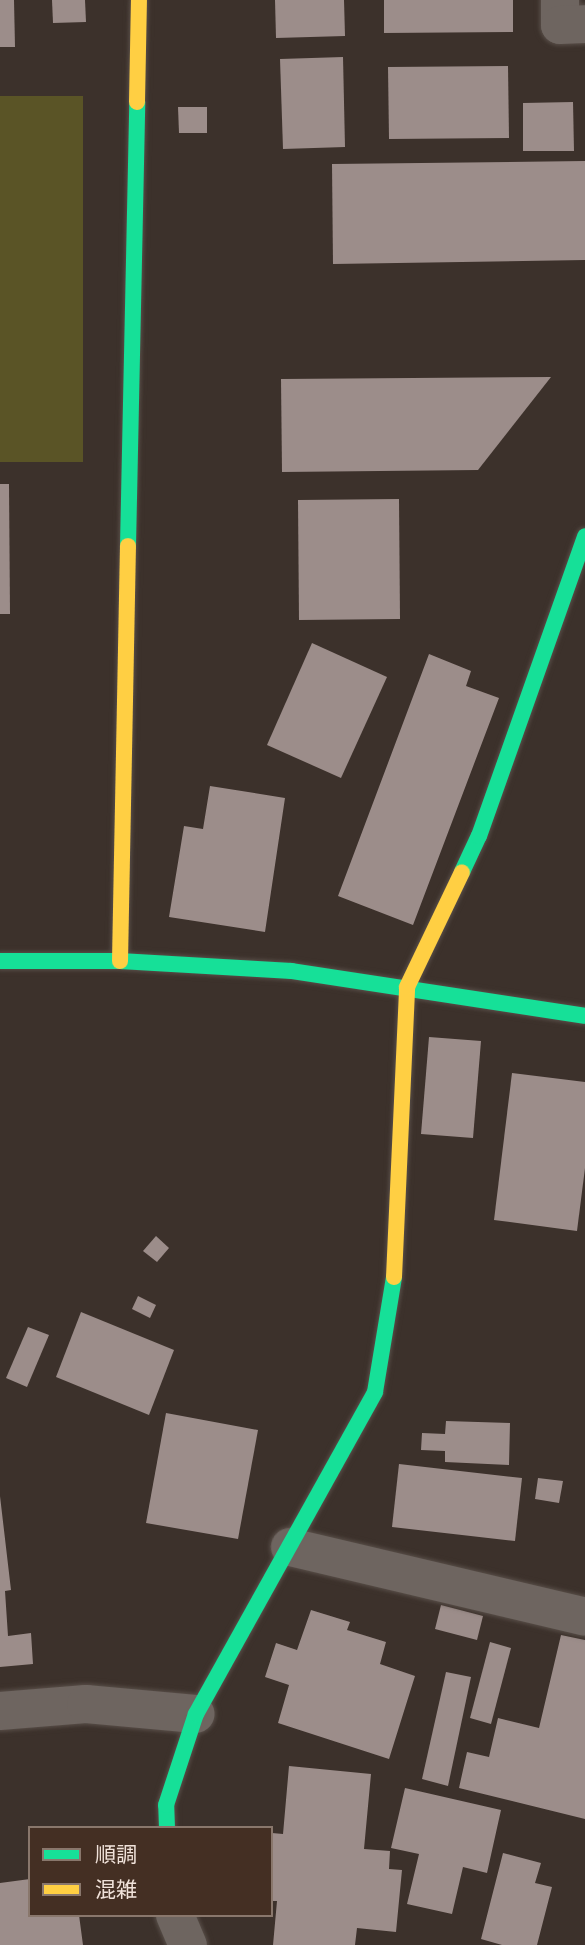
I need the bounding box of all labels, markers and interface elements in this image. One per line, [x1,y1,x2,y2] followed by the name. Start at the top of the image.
[28,1826,273,1917] legend
[95,1840,137,1872] text: 順調
[95,1875,137,1907] text: 混雑

